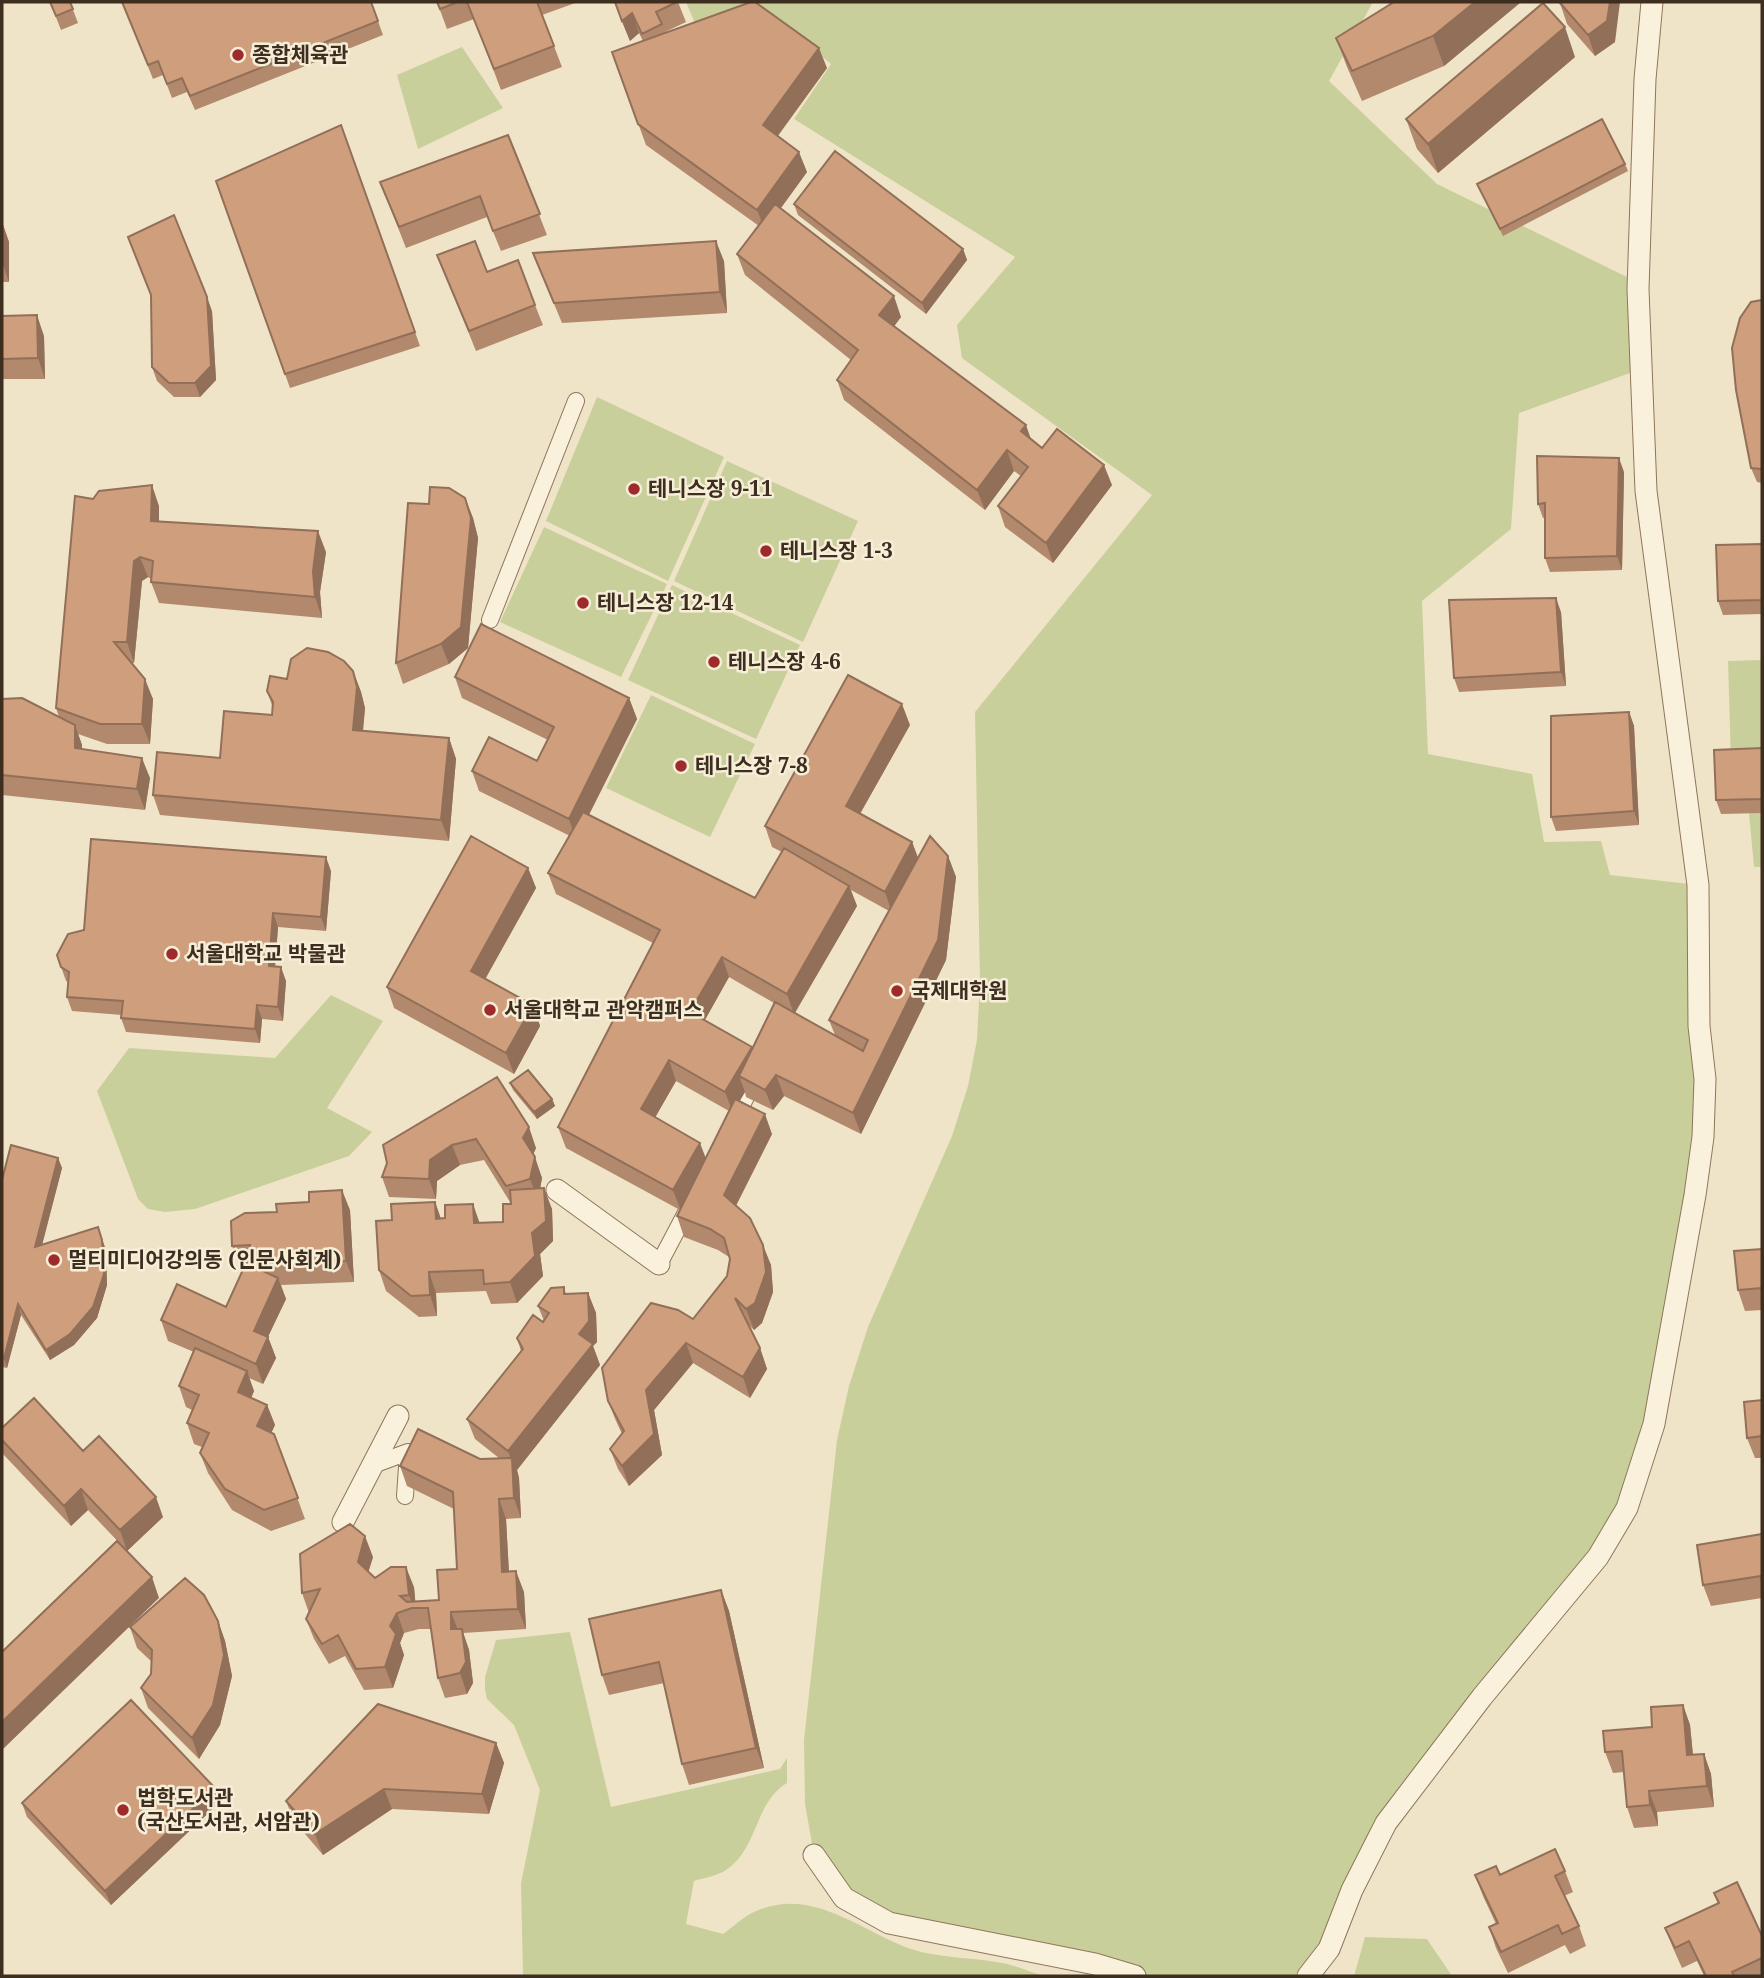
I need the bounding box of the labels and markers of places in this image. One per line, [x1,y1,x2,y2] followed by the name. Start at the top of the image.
[252,40,349,68] place label: 종합체육관
[230,47,246,63] marker: 종합체육관
[648,474,773,502] place label: 테니스장 9-11
[626,481,642,497] marker: 테니스장 9-11
[780,536,893,564] place label: 테니스장 1-3
[758,543,774,559] marker: 테니스장 1-3
[597,588,734,616] place label: 테니스장 12-14
[575,595,591,611] marker: 테니스장 12-14
[728,647,841,675] place label: 테니스장 4-6
[706,654,722,670] marker: 테니스장 4-6
[695,751,808,779] place label: 테니스장 7-8
[673,758,689,774] marker: 테니스장 7-8
[186,939,346,967] place label: 서울대학교 박물관
[164,946,180,962] marker: 서울대학교 박물관
[911,976,1008,1004] place label: 국제대학원
[889,983,905,999] marker: 국제대학원
[504,995,703,1023] place label: 서울대학교 관악캠퍼스
[482,1002,498,1018] marker: 서울대학교 관악캠퍼스
[68,1245,341,1273] place label: 멀티미디어강의동 (인문사회계)
[46,1252,62,1268] marker: 멀티미디어강의동 (인문사회계)
[137,1783,320,1835] place label: 법학도서관 (국산도서관, 서암관)
[115,1802,131,1818] marker: 법학도서관 (국산도서관, 서암관)

